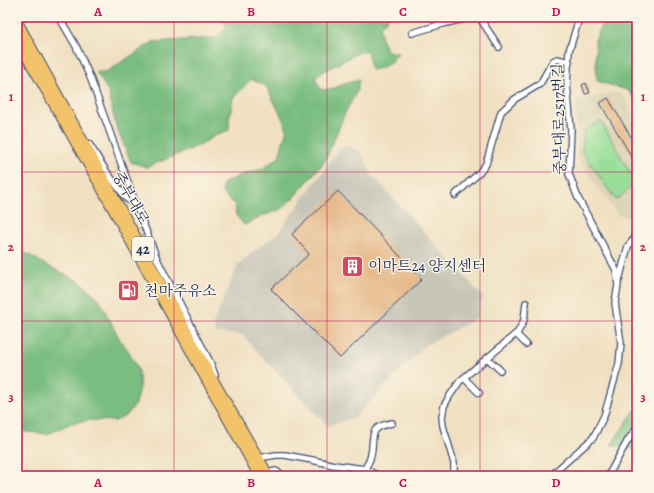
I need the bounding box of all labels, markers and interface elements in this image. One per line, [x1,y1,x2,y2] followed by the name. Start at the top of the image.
[93,3,103,20] text: A
[247,3,255,20] text: B
[399,3,407,20] text: C
[551,3,561,20] text: D
[548,63,570,175] street label: 중부대로2517번길
[9,88,14,105] text: 1
[641,88,646,105] text: 1
[108,168,154,229] street label: 중부대로
[132,237,154,261] road number: 42
[8,238,15,255] text: 2
[640,238,647,255] text: 2
[340,253,366,279] building icon: 이마트24 양지센터
[368,256,486,276] place label: 이마트24 양지센터
[116,278,142,304] fuel station icon: 천마주유소
[144,281,217,301] place label: 천마주유소
[8,388,14,405] text: 3
[640,388,646,405] text: 3
[93,474,103,491] text: A
[247,474,255,491] text: B
[399,474,407,491] text: C
[551,474,561,491] text: D

